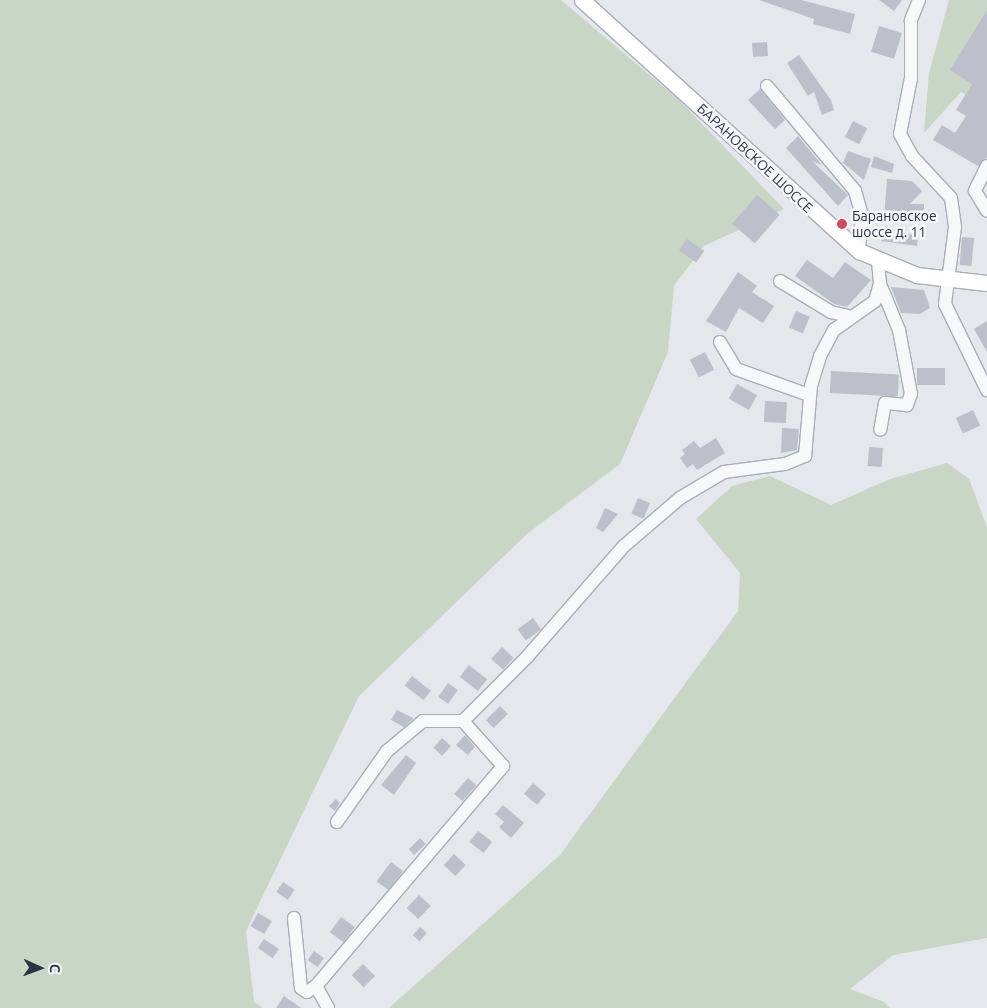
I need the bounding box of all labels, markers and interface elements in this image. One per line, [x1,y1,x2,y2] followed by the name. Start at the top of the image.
[694,100,816,216] street label: БАРАНОВСКОЕ ШОССЕ
[852,208,937,240] place label: Барановское шоссе д. 11
[836,218,848,230] marker: Барановское шоссе д. 11
[15,943,65,993] north arrow
[47,964,63,973] text: С

